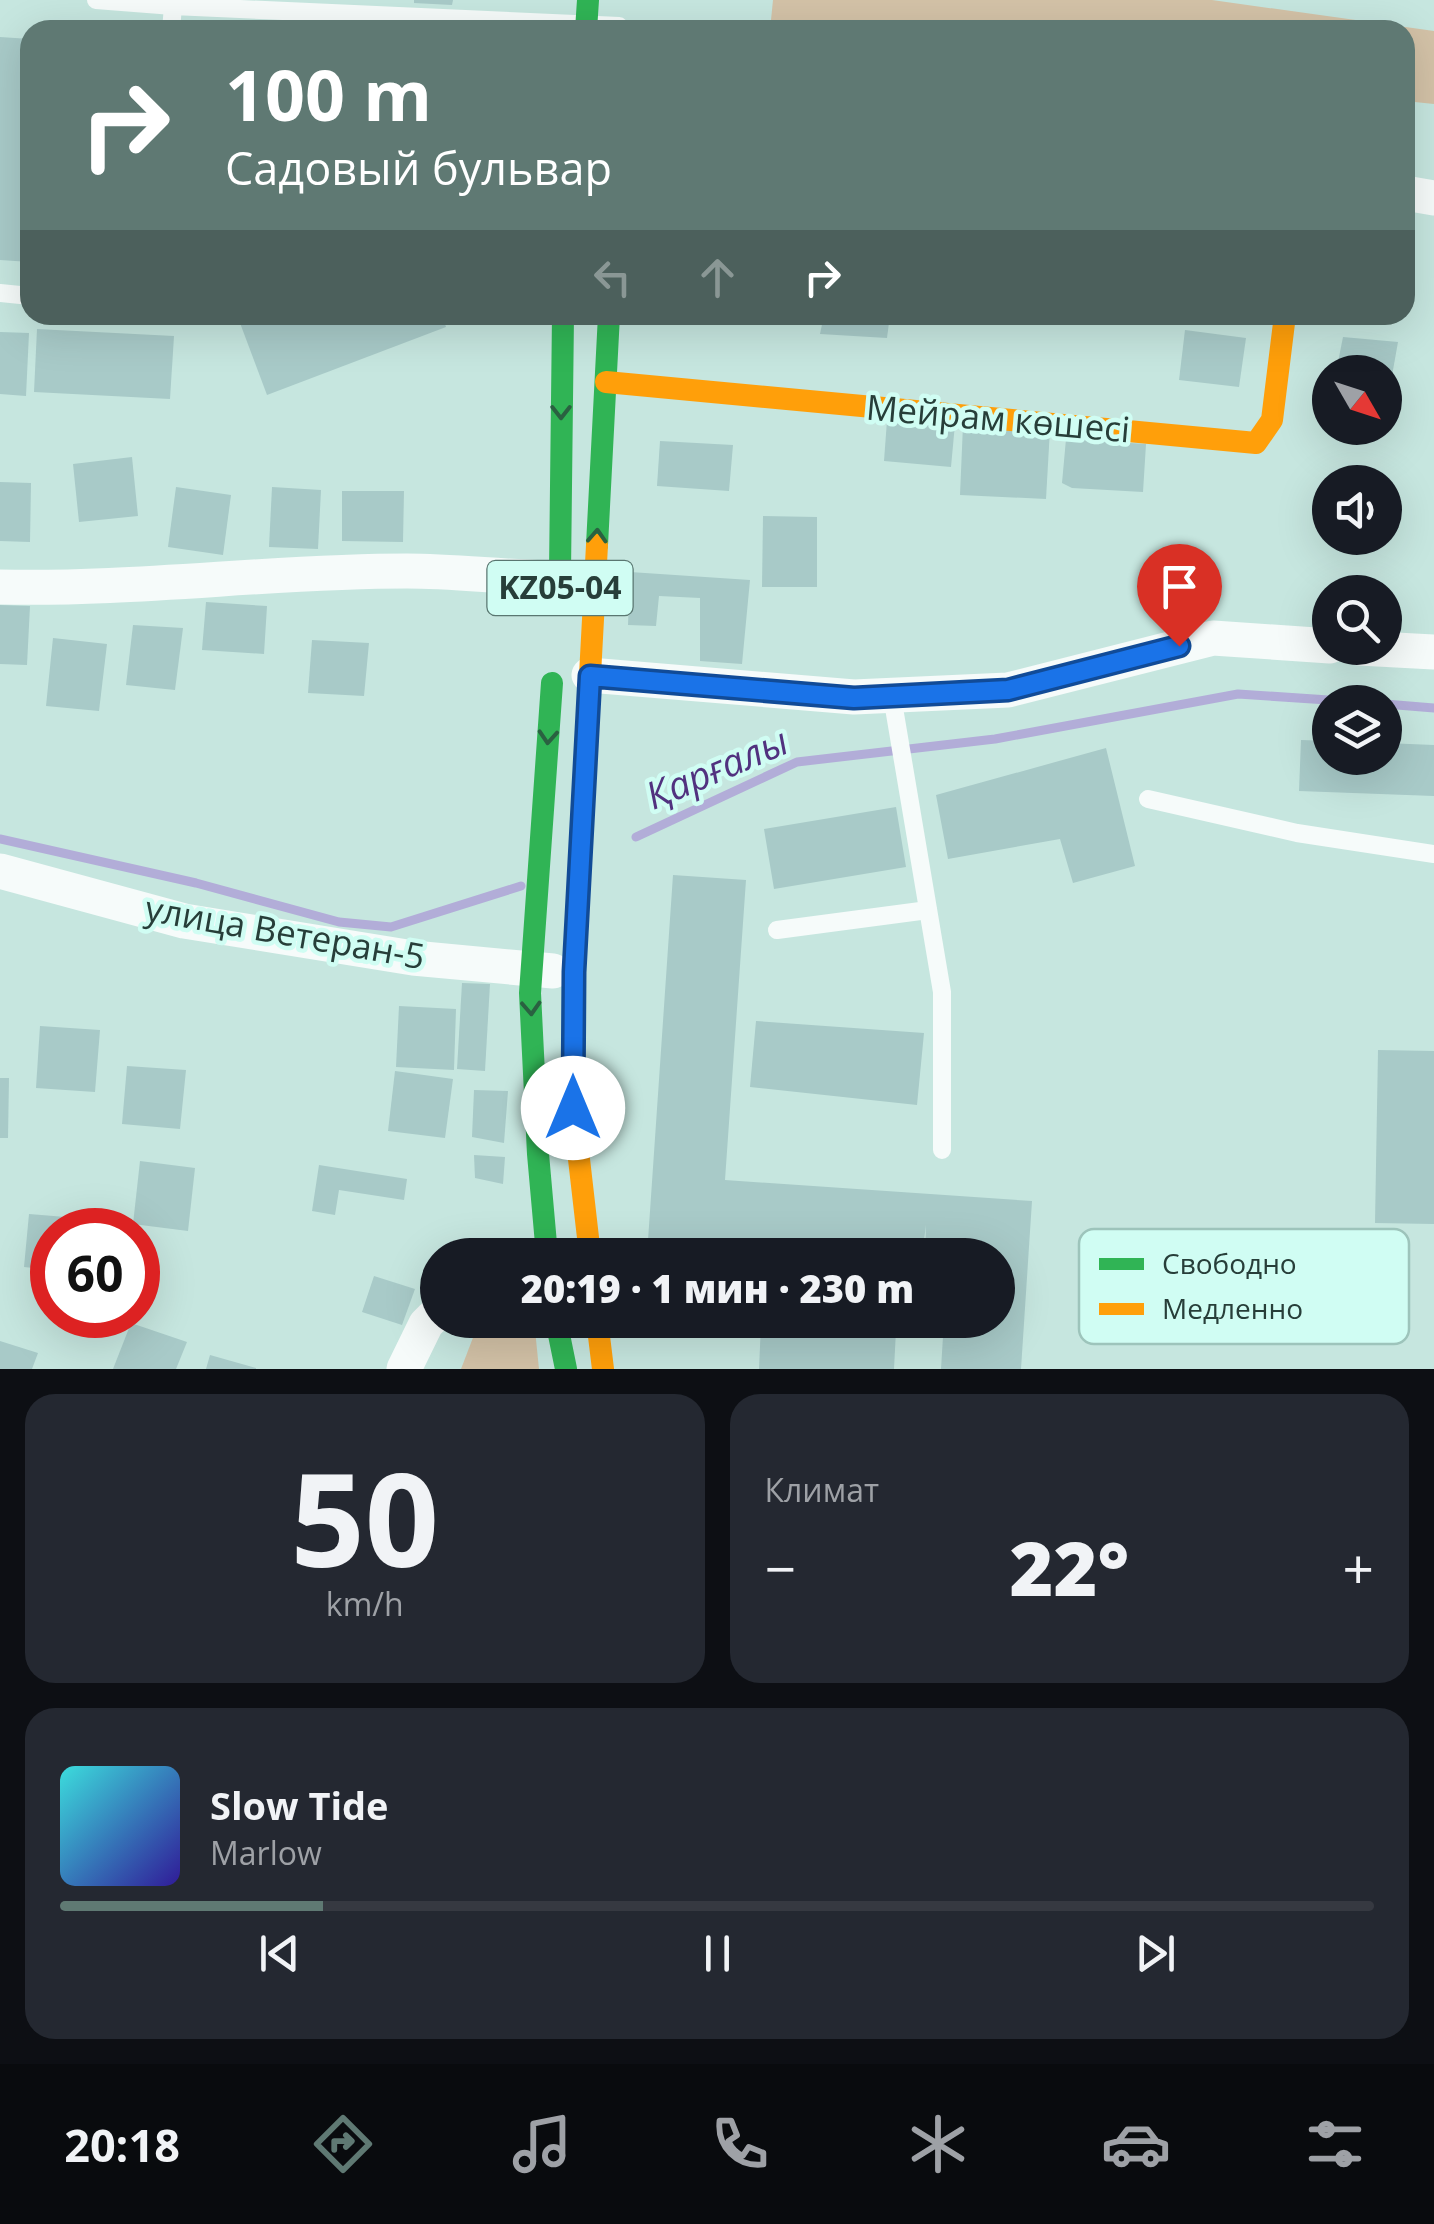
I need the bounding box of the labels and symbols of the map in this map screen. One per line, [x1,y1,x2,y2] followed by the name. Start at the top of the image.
[1312,355,1402,445] north arrow
[864,383,1132,452] street label: Мейрам көшесі
[551,405,572,421] one-way arrow
[586,528,607,544] one-way arrow
[1137,544,1222,647] pin
[488,561,632,615] road number: KZ05-04
[637,714,796,820] water label: Қарғалы
[538,729,559,745] one-way arrow
[142,884,429,979] street label: улица Ветеран-5
[520,1001,541,1017] one-way arrow
[521,1056,625,1160] position arrow
[30,1208,160,1338] speed limit sign: 60
[1079,1229,1409,1344] legend
[1162,1244,1297,1282] text: Свободно
[1162,1289,1303,1327] text: Медленно

